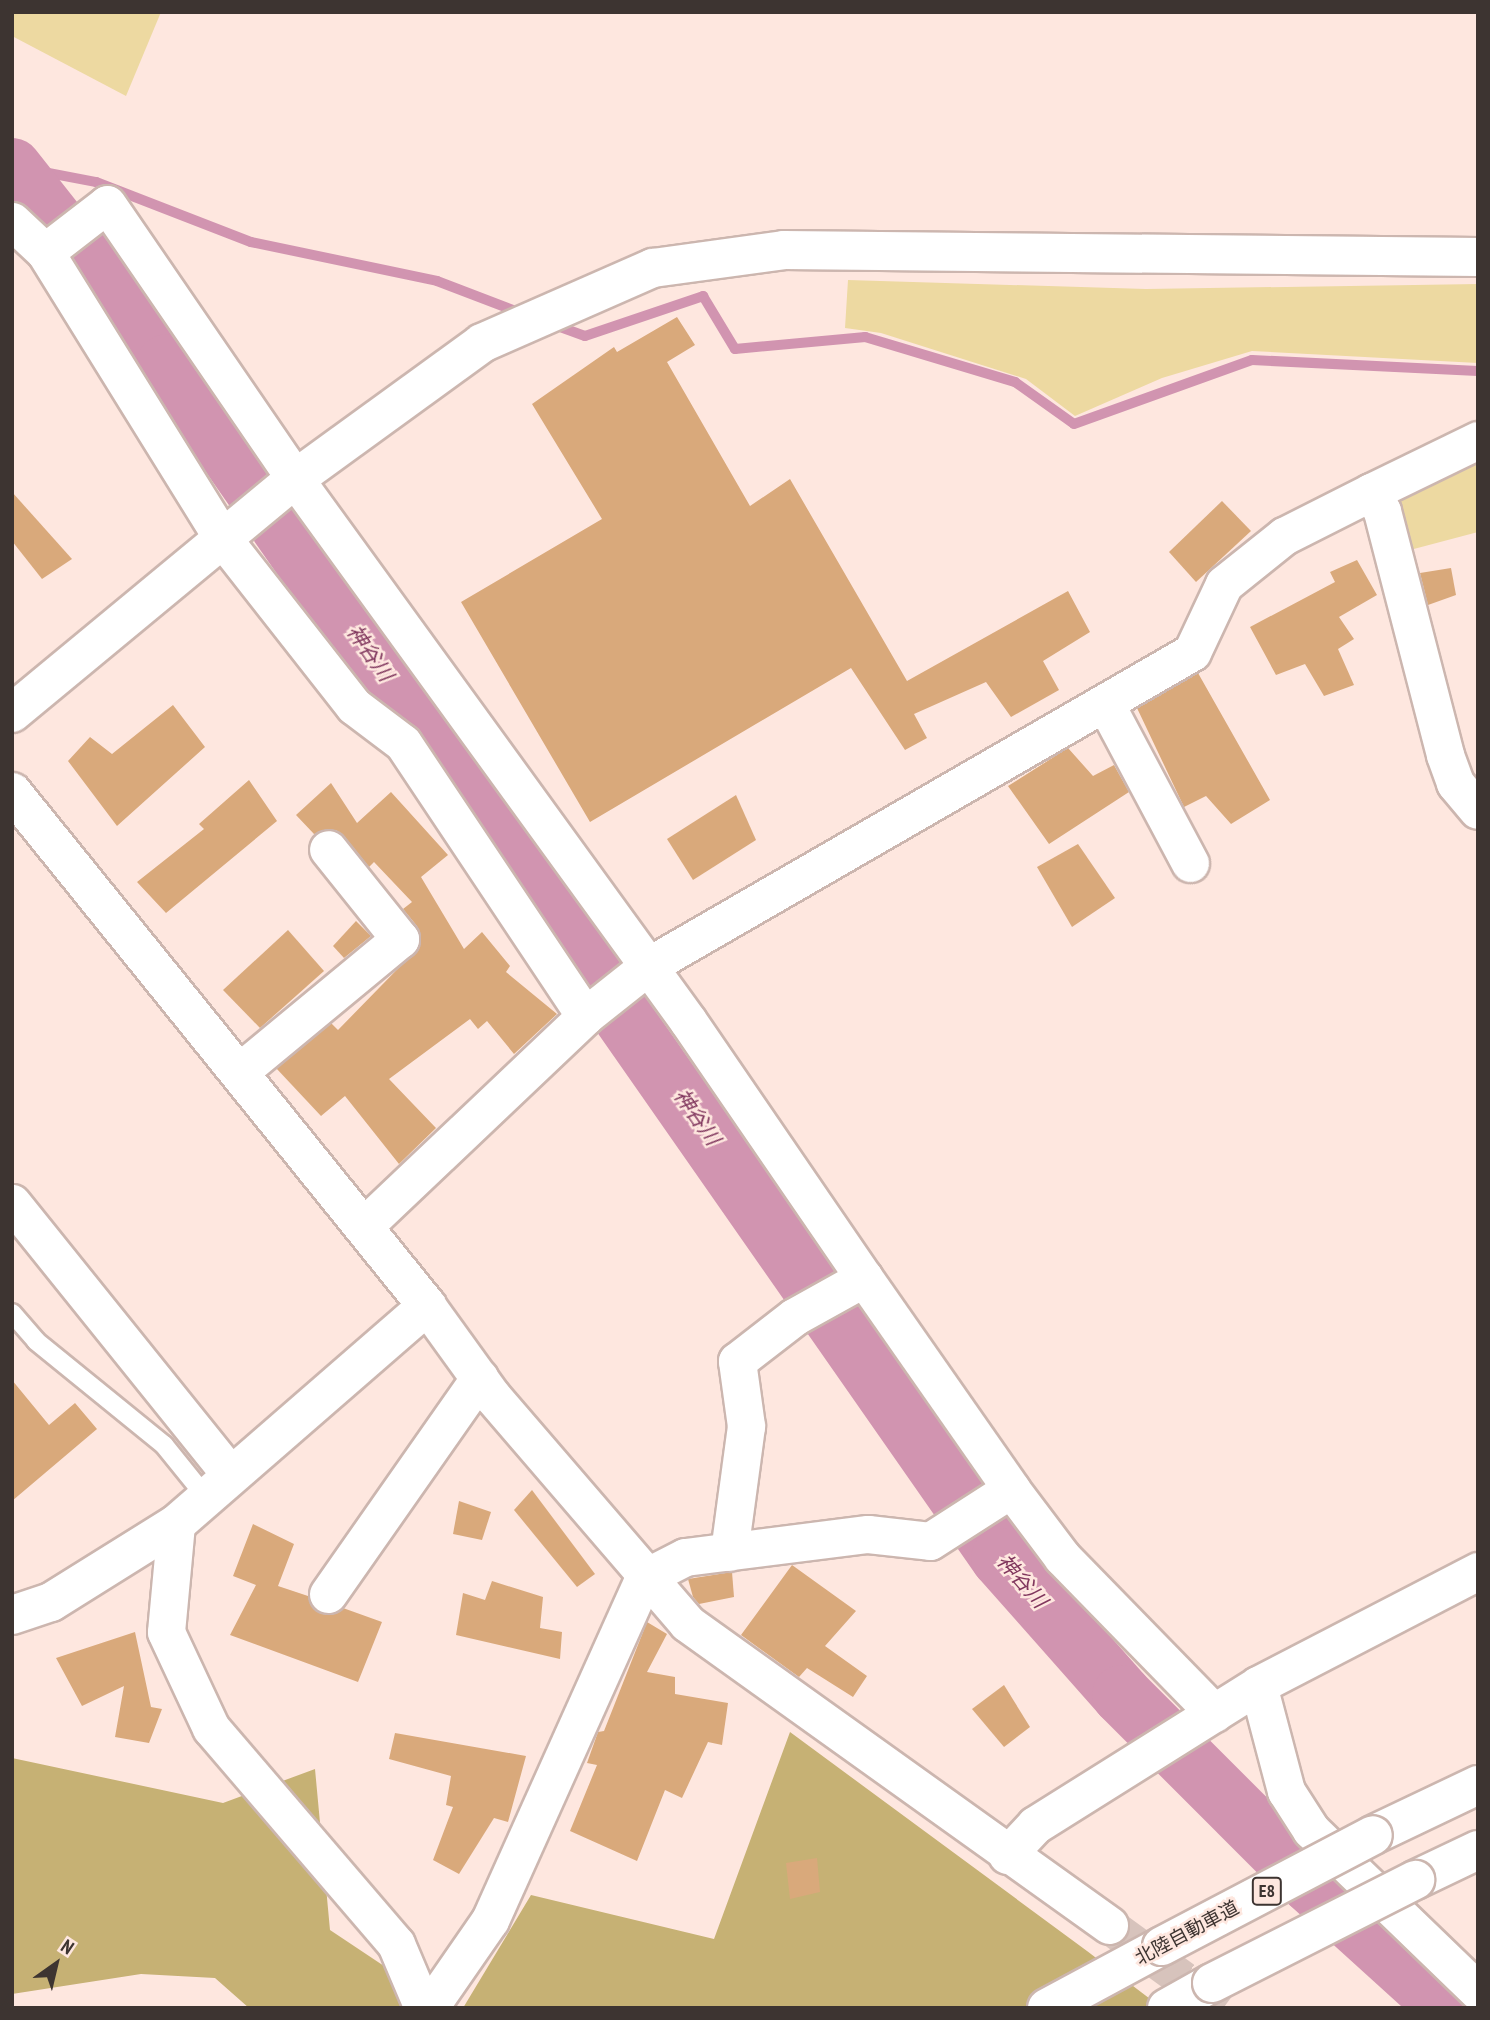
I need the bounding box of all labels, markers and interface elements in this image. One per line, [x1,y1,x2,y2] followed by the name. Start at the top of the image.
[342,620,398,686] water label: 神谷川
[669,1084,725,1150] water label: 神谷川
[992,1549,1052,1613] water label: 神谷川
[1251,1877,1283,1906] road number: E8
[1131,1896,1243,1970] street label: 北陸自動車道
[21,1929,91,1999] north arrow
[57,1934,79,1959] text: N

